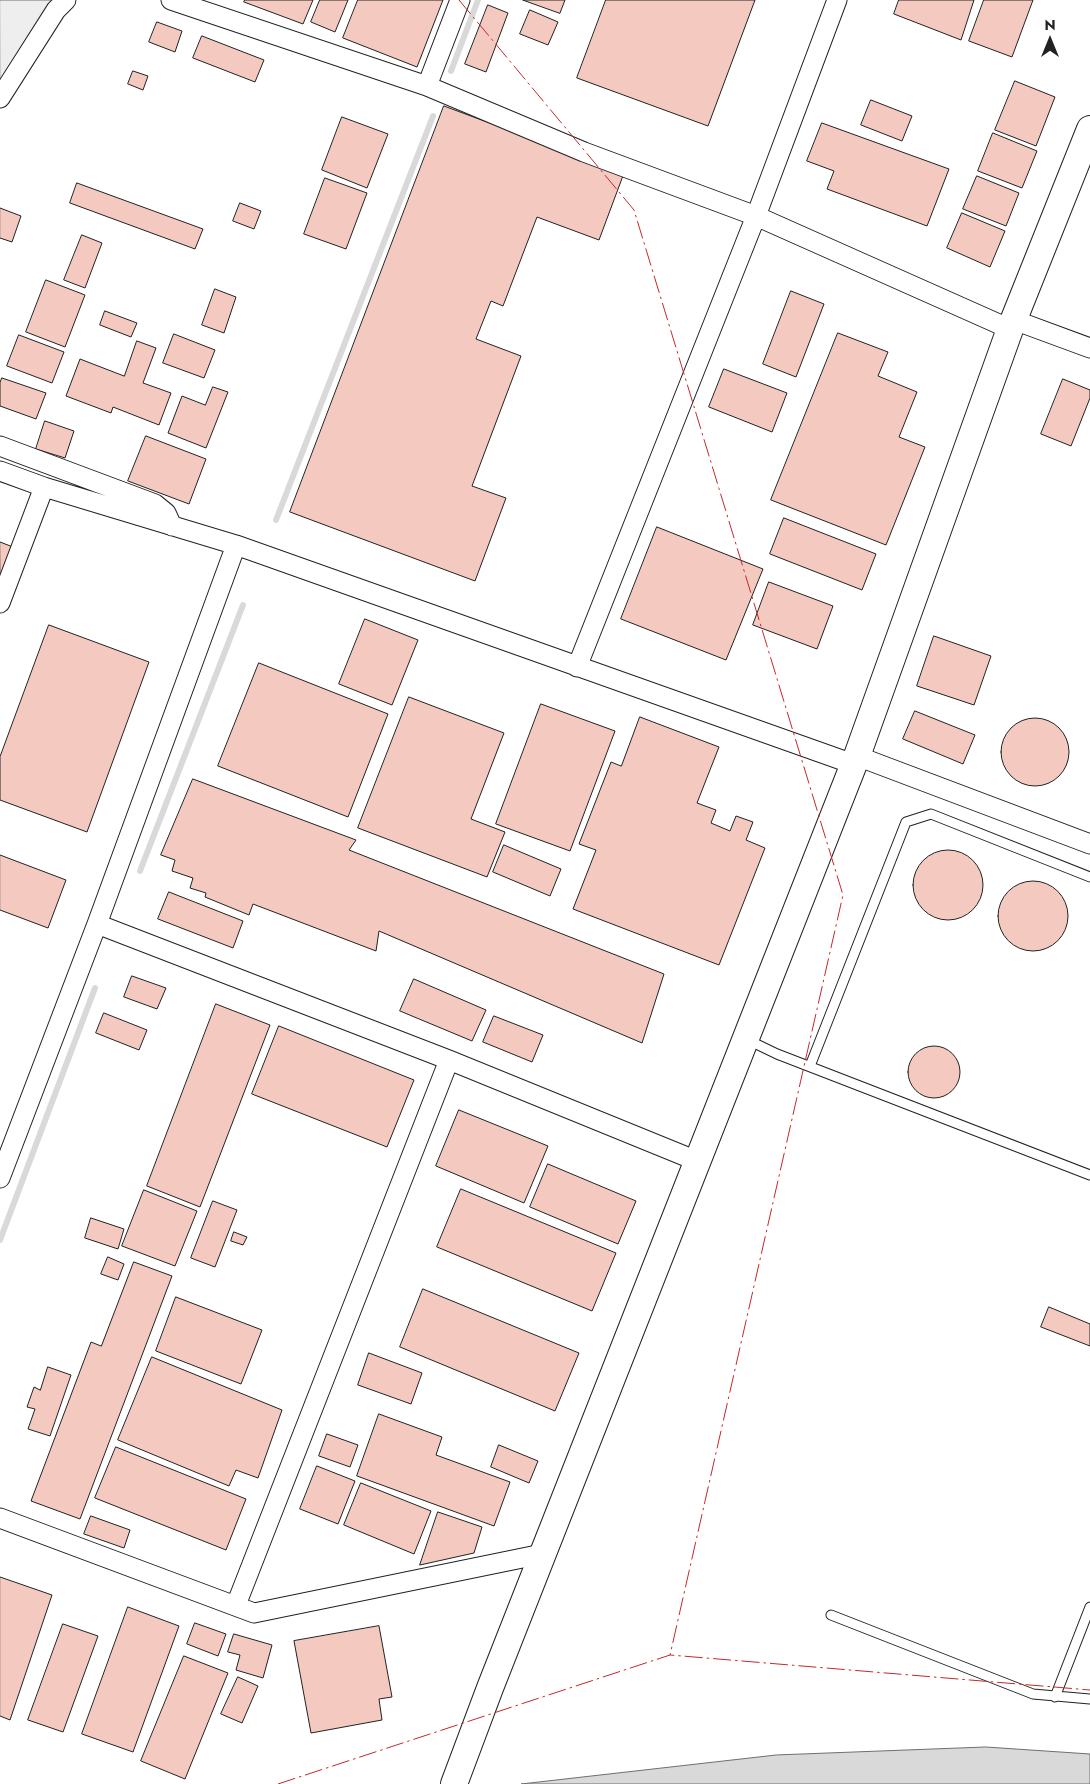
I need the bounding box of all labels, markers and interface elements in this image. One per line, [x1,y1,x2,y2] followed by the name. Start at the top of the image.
[1025,15,1075,65] north arrow
[1044,15,1056,35] text: N

